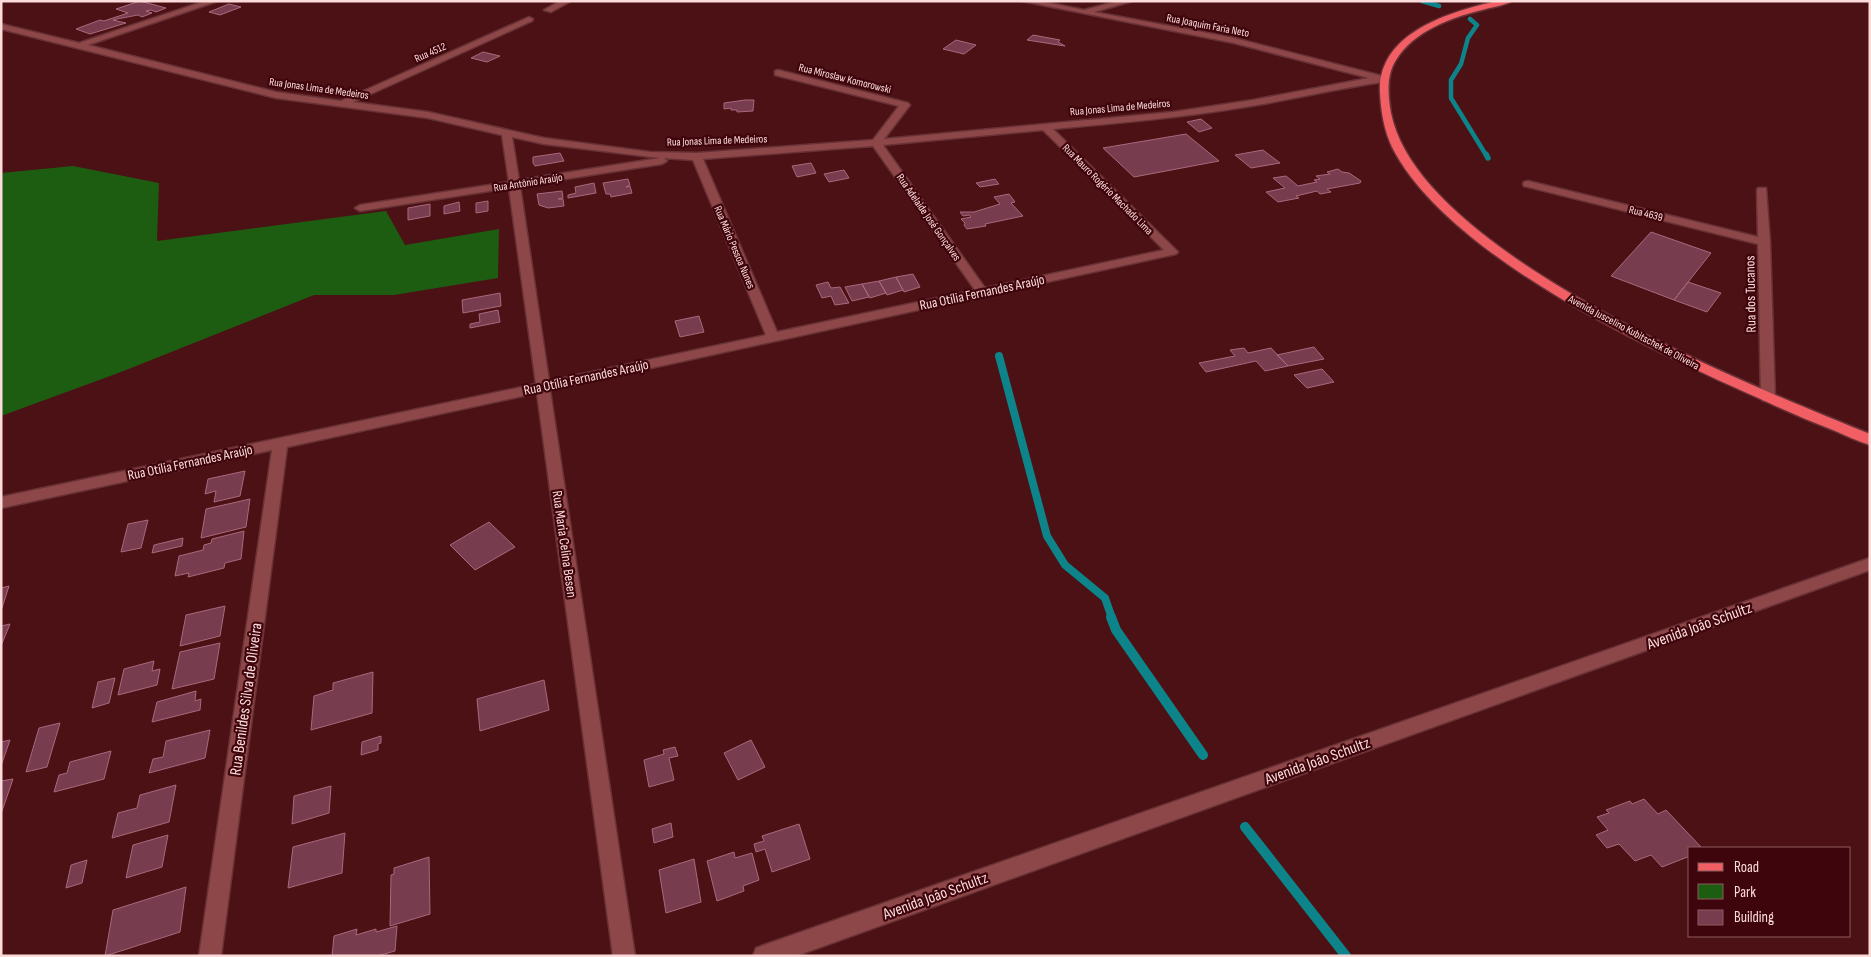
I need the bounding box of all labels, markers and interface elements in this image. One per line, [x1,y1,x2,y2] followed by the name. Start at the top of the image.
[1165,11,1251,40] street label: Rua Joaquim Faria Neto
[412,40,448,65] street label: Rua 4512
[797,61,892,96] street label: Rua Miroslaw Komorowski
[268,75,370,102] street label: Rua Jonas Lima de Medeiros
[1069,97,1171,118] street label: Rua Jonas Lima de Medeiros
[667,132,768,149] street label: Rua Jonas Lima de Medeiros
[1060,141,1156,237] street label: Rua Mauro Rogério Machado Lima
[493,171,564,194] street label: Rua Antônio Araújo
[894,171,964,263] street label: Rua Adelaide José Gonçalves
[1628,203,1664,224] street label: Rua 4639
[711,204,758,291] street label: Rua Mário Pessoa Nunes
[1741,255,1760,333] street label: Rua dos Tucanos
[918,271,1046,314] street label: Rua Otília Fernandes Araújo
[1565,292,1702,373] street label: Avenida Juscelino Kubitschek de Oliveira
[522,356,650,399] street label: Rua Otília Fernandes Araújo
[126,441,254,484] street label: Rua Otília Fernandes Araújo
[549,490,580,599] street label: Rua Maria Celina Besen
[1644,599,1755,655] street label: Avenida João Schultz
[226,622,267,777] street label: Rua Benildes Silva de Oliveira
[1262,734,1373,790] street label: Avenida João Schultz
[1688,847,1851,937] legend
[1734,858,1759,877] text: Road
[880,869,991,925] street label: Avenida João Schultz
[1734,883,1756,902] text: Park
[1734,908,1774,927] text: Building

